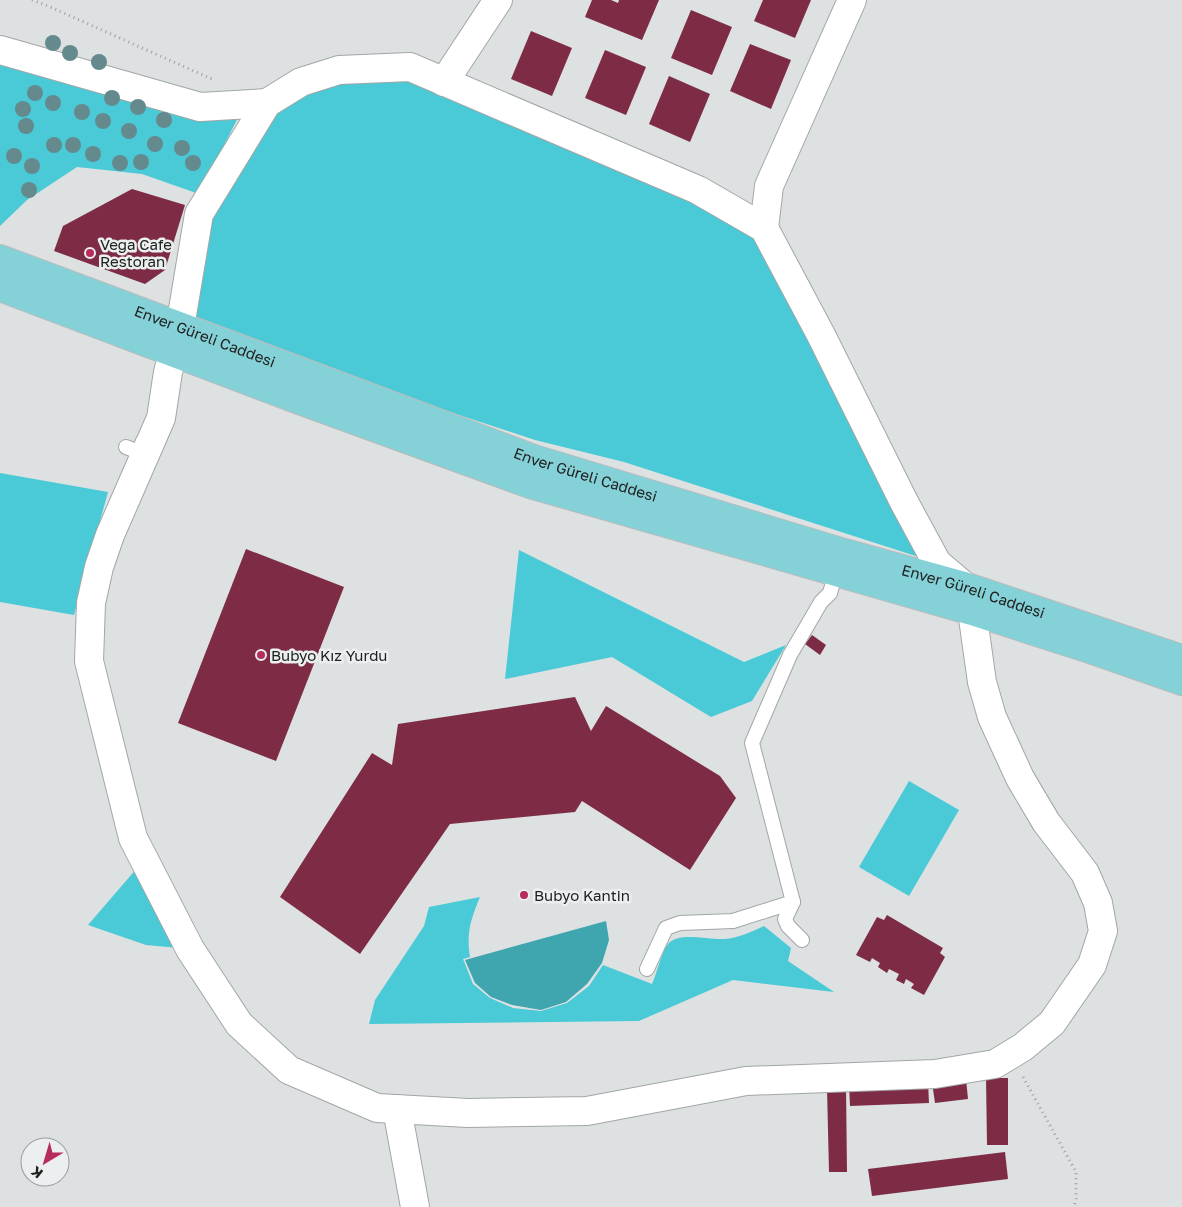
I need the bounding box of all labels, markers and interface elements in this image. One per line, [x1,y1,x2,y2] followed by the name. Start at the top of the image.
[100,235,172,270] place label: Vega Cafe Restoran
[84,247,96,259] marker: Vega Cafe Restoran
[132,301,278,370] street label: Enver Güreli Caddesi
[511,443,659,505] street label: Enver Güreli Caddesi
[900,560,1047,621] street label: Enver Güreli Caddesi
[271,646,387,664] place label: Bubyo Kız Yurdu
[255,649,267,661] marker: Bubyo Kız Yurdu
[534,886,630,904] place label: Bubyo Kantin
[518,889,530,901] marker: Bubyo Kantin
[20,1137,70,1187] north arrow
[27,1163,46,1182] text: K

